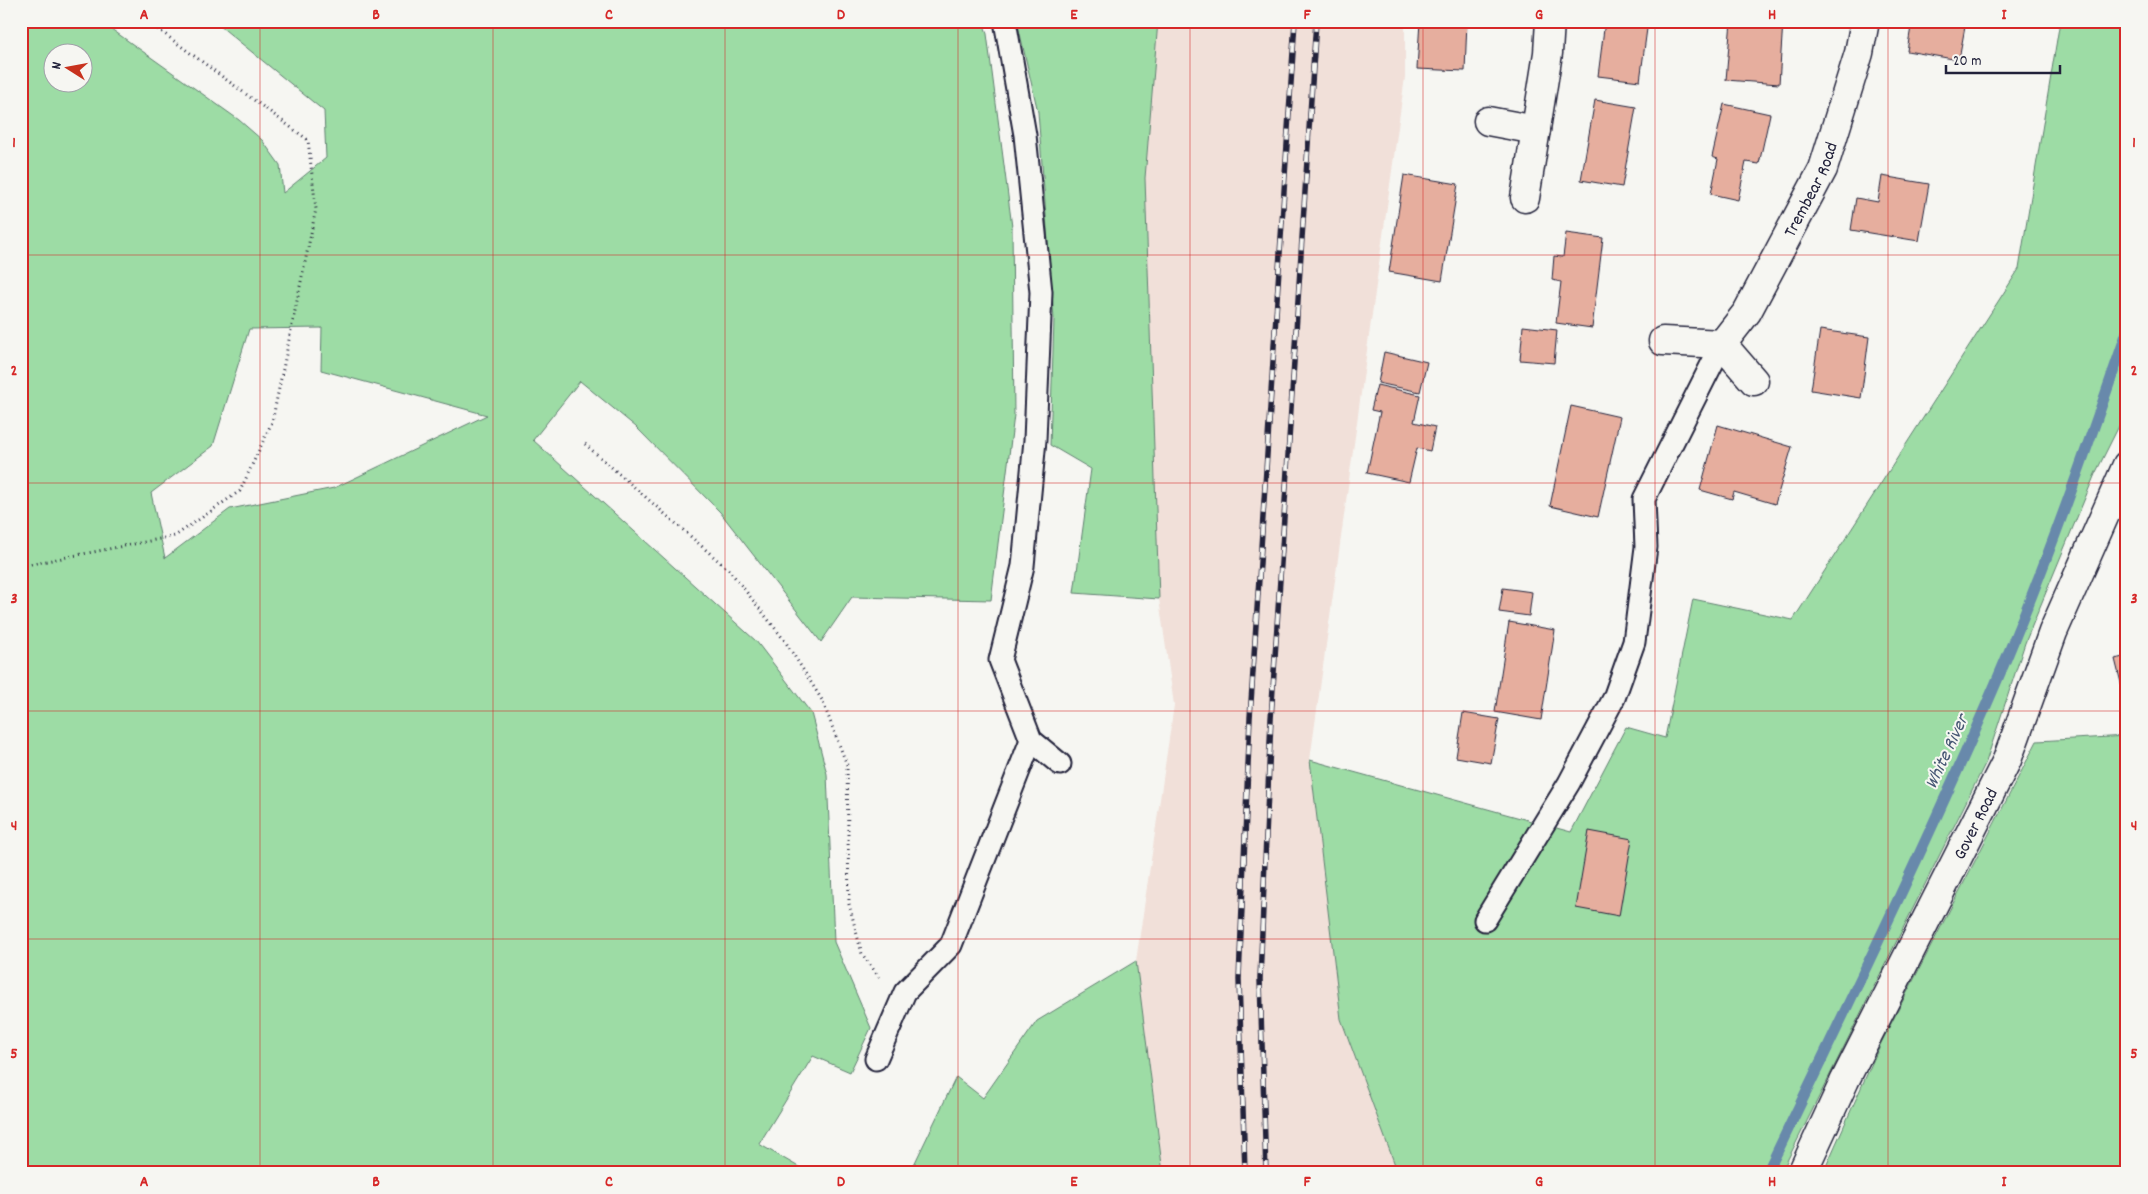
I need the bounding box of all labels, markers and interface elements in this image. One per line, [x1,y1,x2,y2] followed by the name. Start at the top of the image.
[140,4,149,27] text: A
[372,4,380,27] text: B
[605,4,613,27] text: C
[837,4,846,27] text: D
[1070,4,1078,27] text: E
[1303,4,1311,27] text: F
[1535,4,1543,27] text: G
[1768,4,1776,27] text: H
[2002,4,2008,27] text: I
[42,42,92,92] north arrow
[1946,42,2059,74] scale bar
[1953,51,1981,73] text: 20 m
[47,61,68,71] text: N
[12,132,16,155] text: 1
[2132,132,2136,155] text: 1
[1779,139,1846,242] street label: Trembear Road
[11,360,18,383] text: 2
[2131,360,2138,383] text: 2
[10,588,18,611] text: 3
[2130,588,2138,611] text: 3
[1919,709,1978,794] water label: White River
[1949,785,2006,865] street label: Gover Road
[11,815,17,838] text: 4
[2131,815,2137,838] text: 4
[10,1043,18,1066] text: 5
[2130,1043,2138,1066] text: 5
[140,1171,149,1194] text: A
[372,1171,380,1194] text: B
[605,1171,613,1194] text: C
[837,1171,846,1194] text: D
[1070,1171,1078,1194] text: E
[1303,1171,1311,1194] text: F
[1535,1171,1543,1194] text: G
[1768,1171,1776,1194] text: H
[2002,1171,2008,1194] text: I

